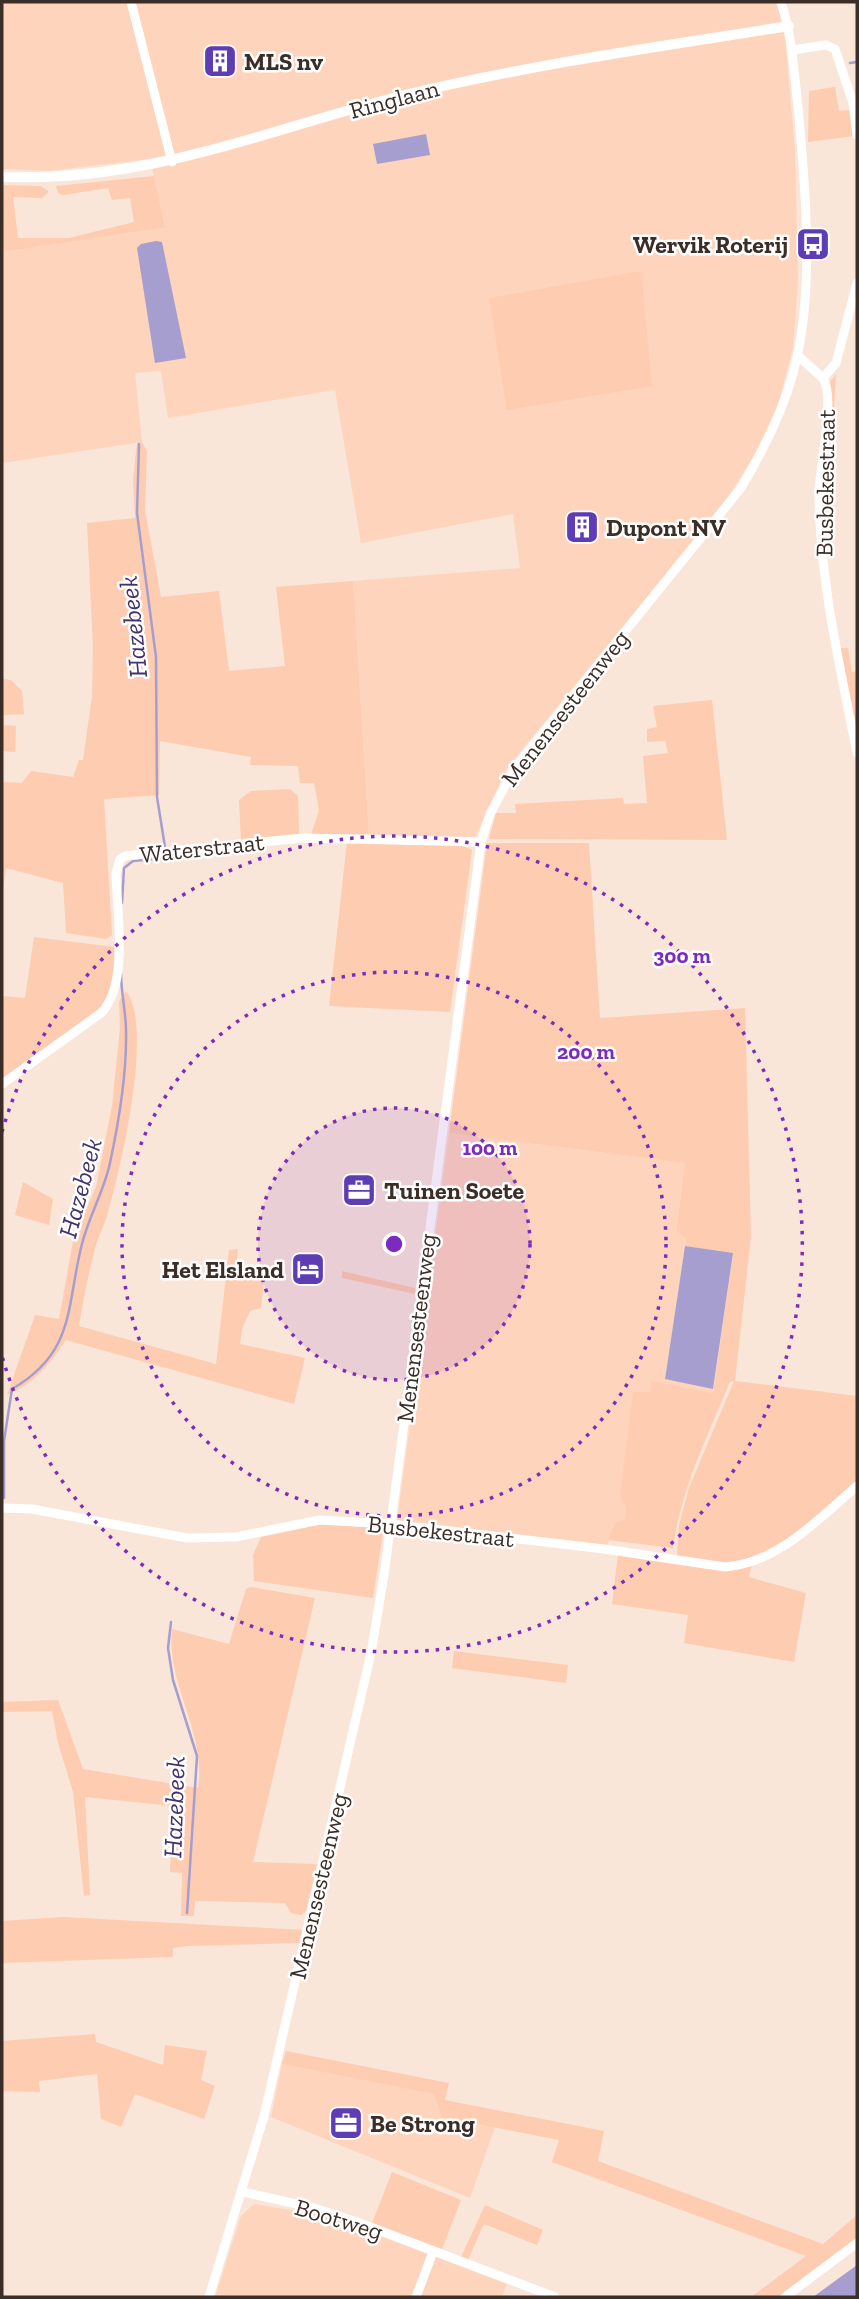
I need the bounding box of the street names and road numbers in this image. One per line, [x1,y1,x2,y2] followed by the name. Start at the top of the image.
[346,73,442,125] street label: Ringlaan
[809,409,841,557] street label: Busbekestraat
[495,624,635,792] street label: Menensesteenweg
[138,827,266,869] street label: Waterstraat
[390,1232,442,1424] street label: Menensesteenweg
[366,1509,516,1553] street label: Busbekestraat
[282,1790,354,1982] street label: Menensesteenweg
[291,2192,387,2246] street label: Bootweg

